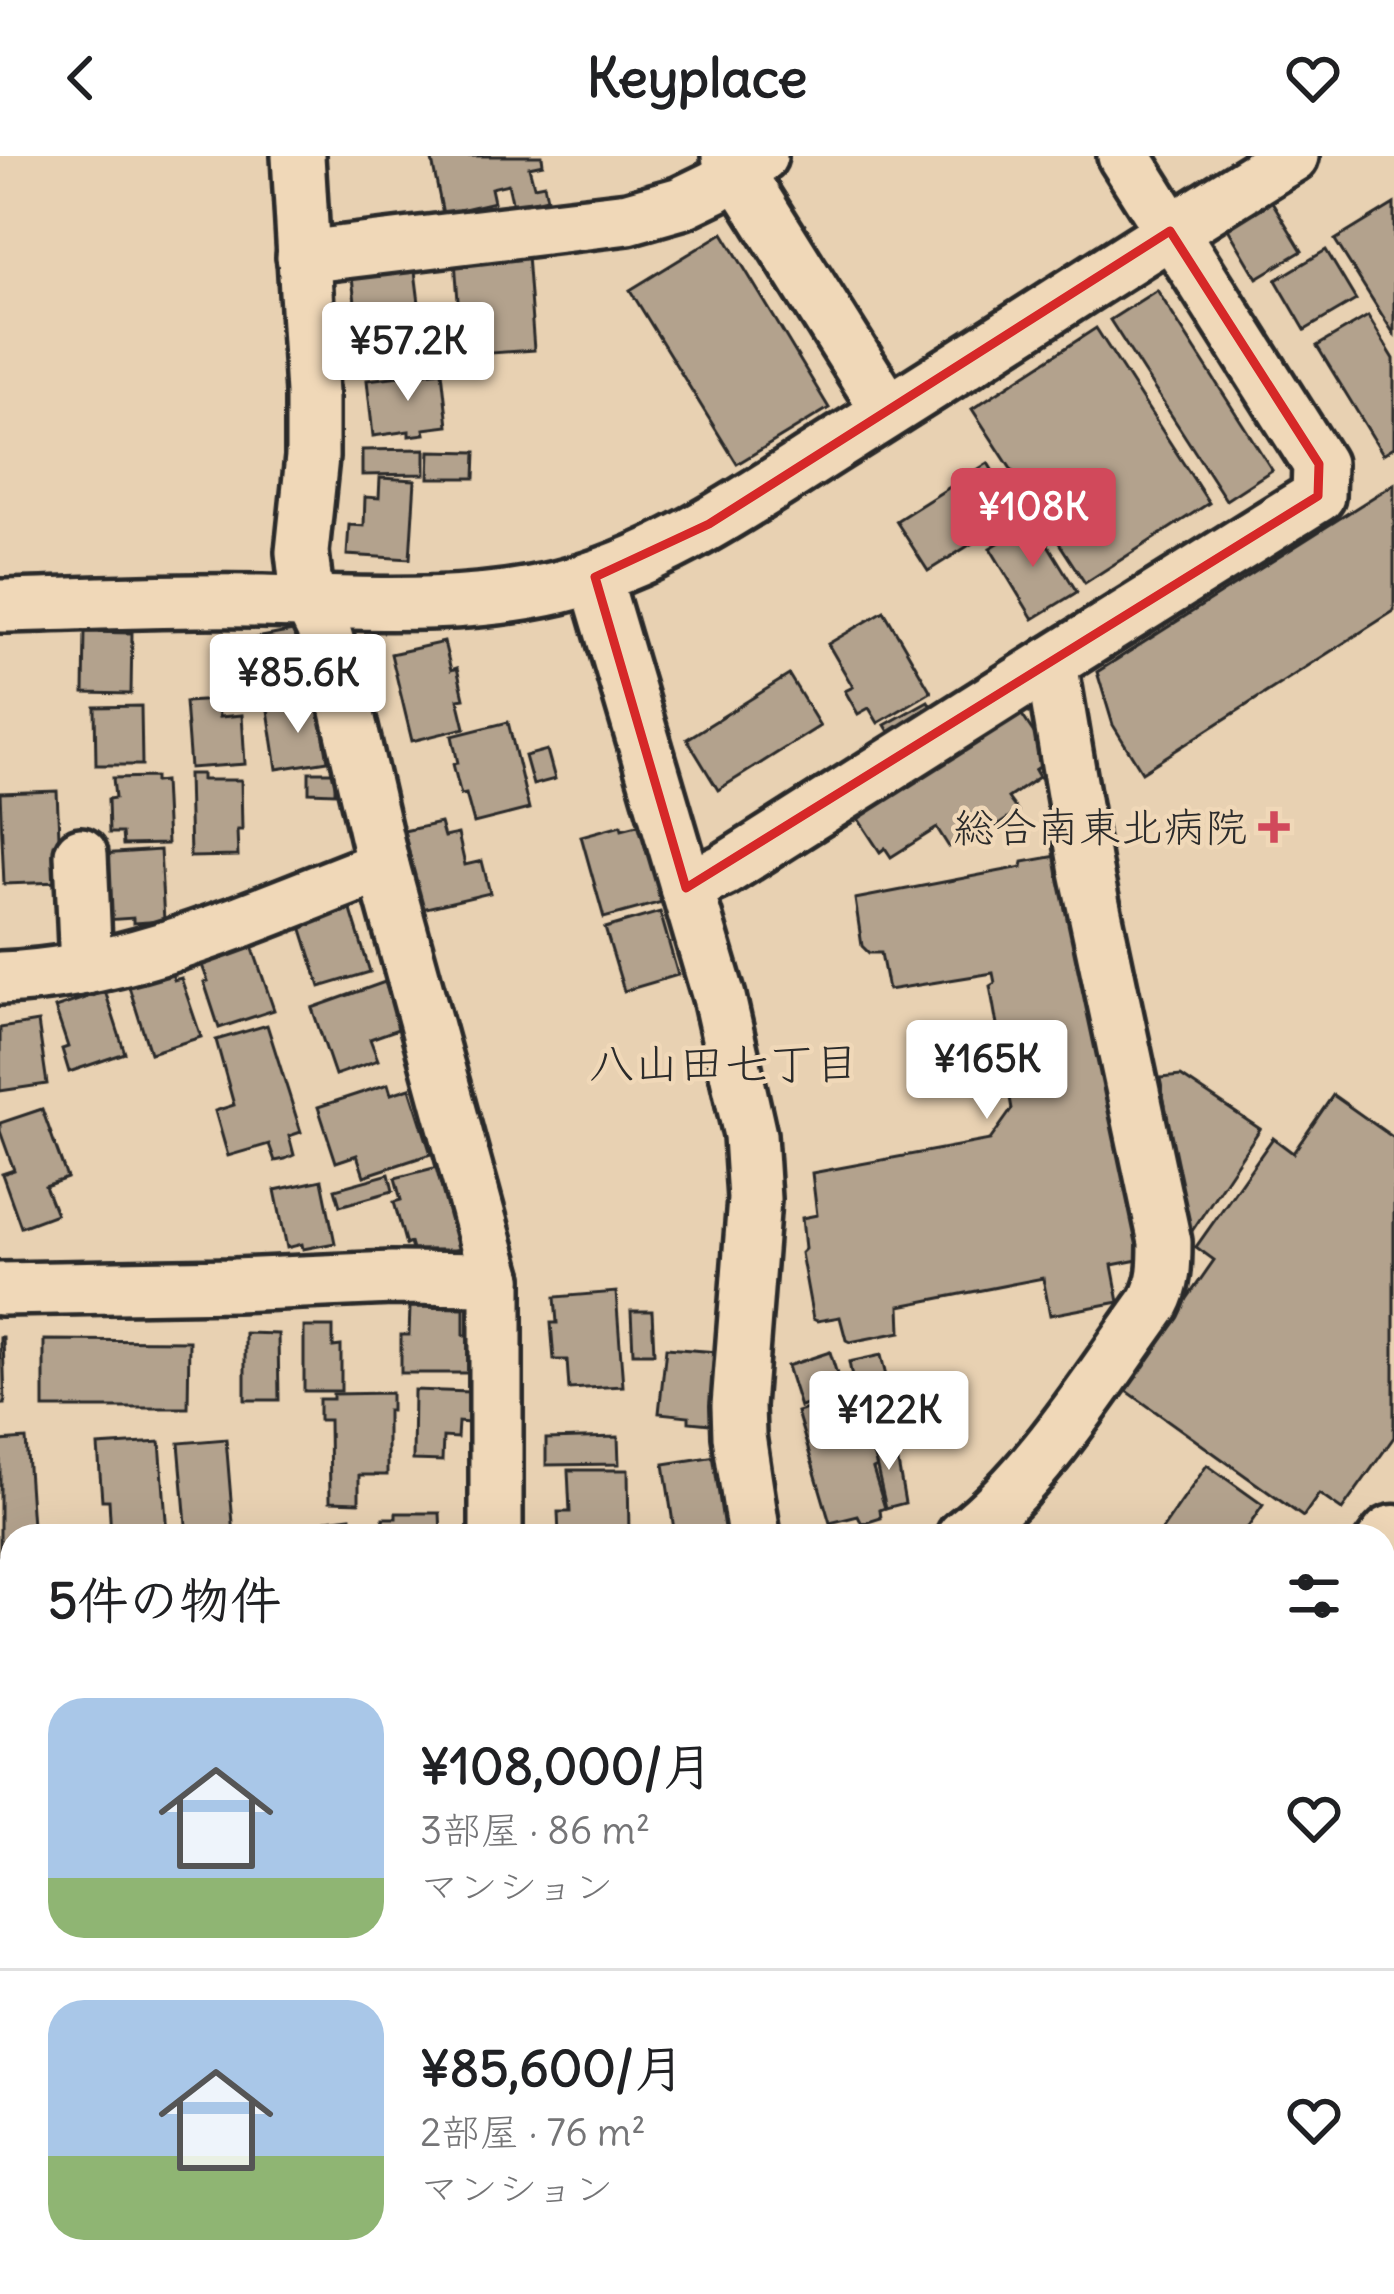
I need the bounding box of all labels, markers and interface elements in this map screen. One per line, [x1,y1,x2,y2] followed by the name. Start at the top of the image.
[587,44,807,112] text: Keyplace
[48,45,114,111] icon: back
[1280,45,1346,111] icon: heart
[310,302,506,404] pin: ¥57.2K
[349,316,467,365] text: ¥57.2K
[949,468,1117,570] pin: ¥108K
[978,482,1088,531] text: ¥108K
[200,634,396,736] pin: ¥85.6K
[237,648,359,697] text: ¥85.6K
[953,801,1247,853] place label: 総合南東北病院
[1258,811,1290,843] marker: 総合南東北病院
[903,1020,1071,1122] pin: ¥165K
[933,1034,1041,1083] text: ¥165K
[589,1035,859,1091] district label: 八山田七丁目
[805,1371,973,1473] pin: ¥122K
[836,1385,942,1434] text: ¥122K
[1281,1563,1347,1629] icon: filters
[48,1568,281,1632] text: 5件の物件
[420,1734,713,1798] text: ¥108,000/月
[144,1746,288,1890] icon: home
[1281,1785,1347,1851] icon: heart
[420,1806,650,1855] text: 3部屋 · 86 m²
[420,1862,613,1911] text: マンション
[420,2036,685,2100] text: ¥85,600/月
[144,2048,288,2192] icon: home
[1281,2087,1347,2153] icon: heart
[420,2108,646,2157] text: 2部屋 · 76 m²
[420,2164,613,2213] text: マンション

